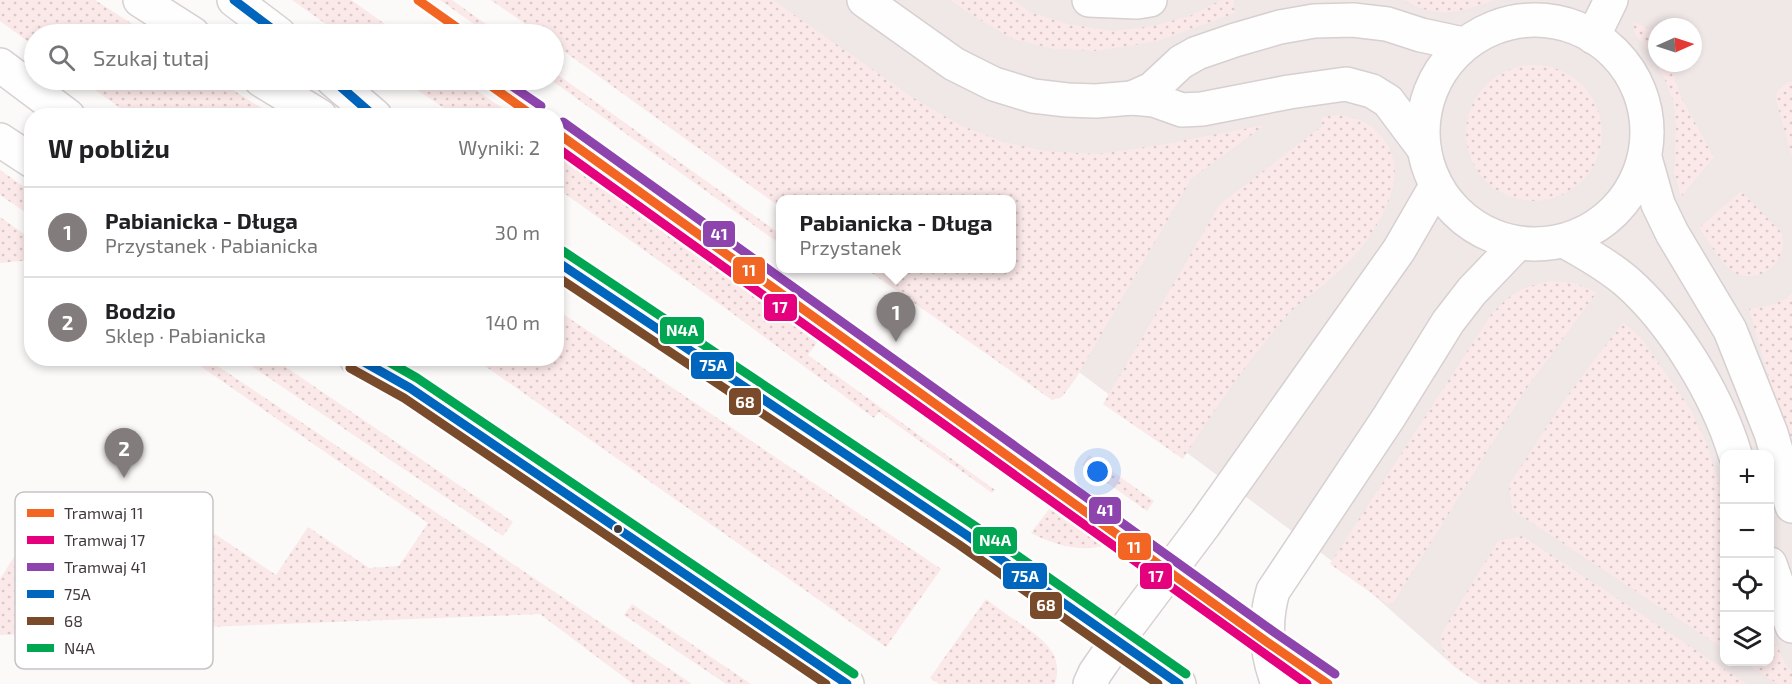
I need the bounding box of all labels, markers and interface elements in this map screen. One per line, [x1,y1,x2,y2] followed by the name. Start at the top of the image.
[1648,18,1702,72] north arrow
[24,24,564,90] search box
[45,41,78,74] icon: search
[93,44,209,70] text: Szukaj tutaj
[48,132,170,163] text: W pobliżu
[458,135,540,159] text: Wyniki: 2
[776,195,1016,273] popup
[105,207,298,233] text: Pabianicka - Długa
[800,209,992,235] text: Pabianicka - Długa
[63,220,72,244] text: 1
[495,220,540,244] text: 30 m
[702,220,736,248] line badge: 41
[710,224,728,243] text: 41
[105,233,318,257] text: Przystanek · Pabianicka
[800,235,901,259] text: Przystanek
[732,256,766,285] line badge: 11
[742,260,756,279] text: 11
[876,292,916,342] pin: 1
[763,293,798,322] line badge: 17
[105,297,176,323] text: Bodzio
[772,297,788,316] text: 17
[62,310,73,334] text: 2
[486,310,540,334] text: 140 m
[659,316,705,345] line badge: N4A
[666,320,699,339] text: N4A
[105,323,266,347] text: Sklep · Pabianicka
[690,351,735,380] line badge: 75A
[699,355,727,374] text: 75A
[728,387,762,416] line badge: 68
[735,392,755,411] text: 68
[104,428,144,478] pin: 2
[1720,450,1774,666] map controls
[1720,450,1774,504] button: +
[1083,457,1112,486] your location
[15,492,213,669] legend
[1088,496,1122,525] line badge: 41
[1096,500,1114,519] text: 41
[64,503,143,523] text: Tramwaj 11
[1720,504,1774,558] button: −
[612,523,624,535] unlabelled marker
[972,526,1018,555] line badge: N4A
[64,530,145,550] text: Tramwaj 17
[979,530,1012,549] text: N4A
[1117,532,1152,561] line badge: 11
[1127,537,1141,556] text: 11
[64,557,147,577] text: Tramwaj 41
[1720,558,1774,612] button: locate
[1002,562,1048,590] line badge: 75A
[1139,562,1173,590] line badge: 17
[1011,566,1039,585] text: 75A
[1148,566,1164,585] text: 17
[64,584,91,603] text: 75A
[1029,591,1063,620] line badge: 68
[1036,595,1056,614] text: 68
[64,611,83,630] text: 68
[1720,612,1774,666] button: layers
[64,638,95,657] text: N4A

